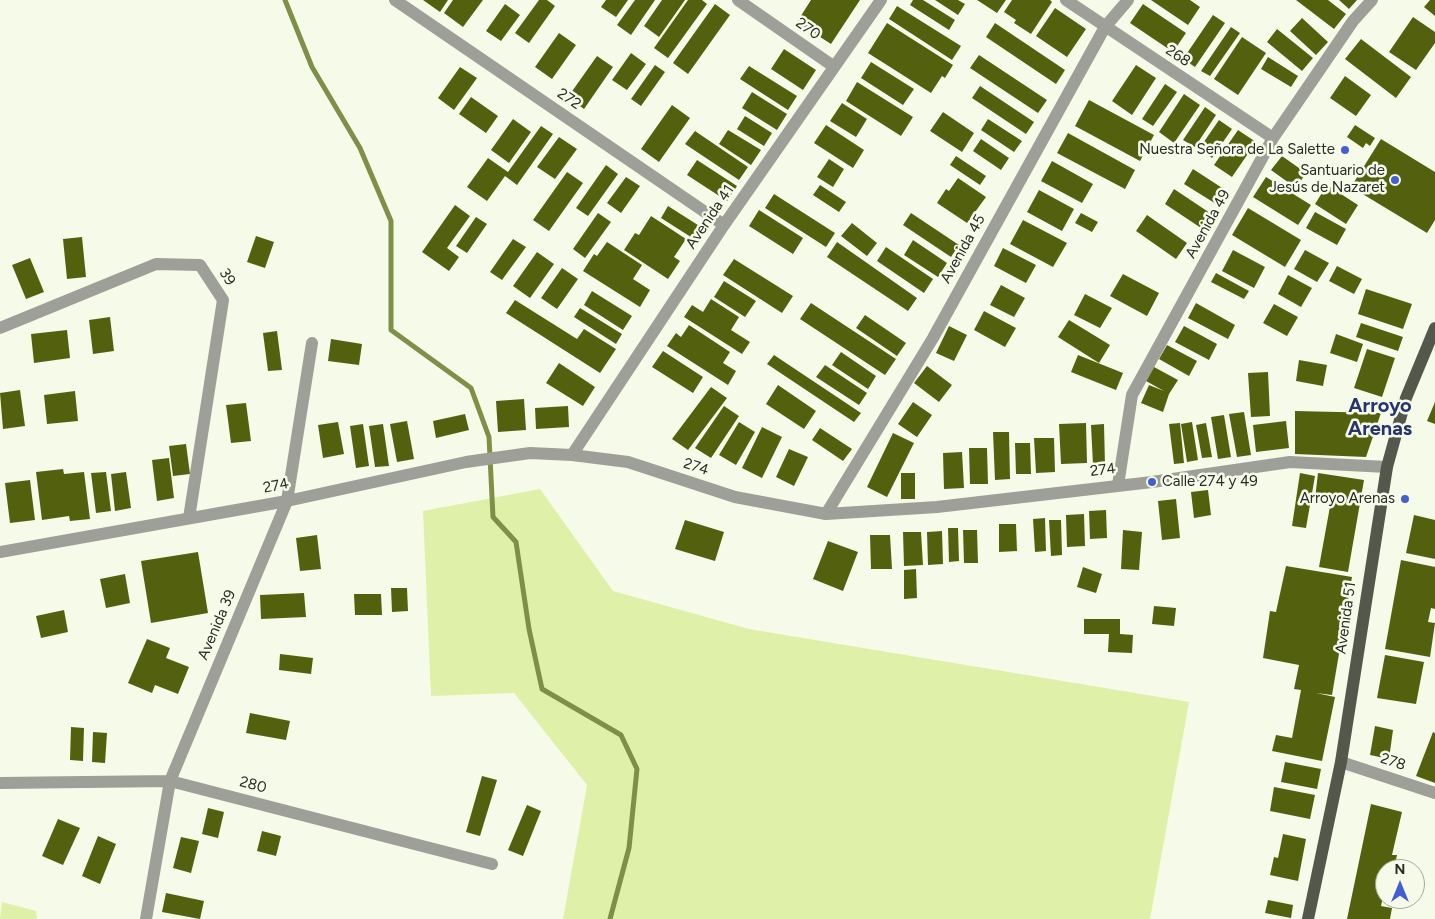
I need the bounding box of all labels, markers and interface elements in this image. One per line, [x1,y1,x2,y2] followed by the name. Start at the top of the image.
[792,14,824,44] street label: 270
[1162,41,1194,71] street label: 268
[554,85,584,113] street label: 272
[1139,141,1335,159] place label: Nuestra Señora de La Salette
[1339,144,1351,156] marker: Nuestra Señora de La Salette
[1269,162,1385,197] place label: Santuario de Jesús de Nazaret
[1389,174,1401,186] marker: Santuario de Jesús de Nazaret
[682,182,738,252] street label: Avenida 41
[1182,187,1234,261] street label: Avenida 49
[937,212,989,286] street label: Avenida 45
[215,265,239,289] street label: 39
[1348,394,1412,441] district label: Arroyo Arenas
[681,454,711,480] street label: 274
[1089,459,1117,481] street label: 274
[1162,473,1258,491] place label: Calle 274 y 49
[262,475,290,497] street label: 274
[1146,476,1158,488] marker: Calle 274 y 49
[1300,490,1395,508] place label: Arroyo Arenas
[1399,493,1411,505] marker: Arroyo Arenas
[1332,581,1360,655] street label: Avenida 51
[194,587,240,663] street label: Avenida 39
[1378,749,1408,775] street label: 278
[238,773,268,797] street label: 280
[1375,859,1425,909] north arrow
[1395,861,1405,878] text: N

